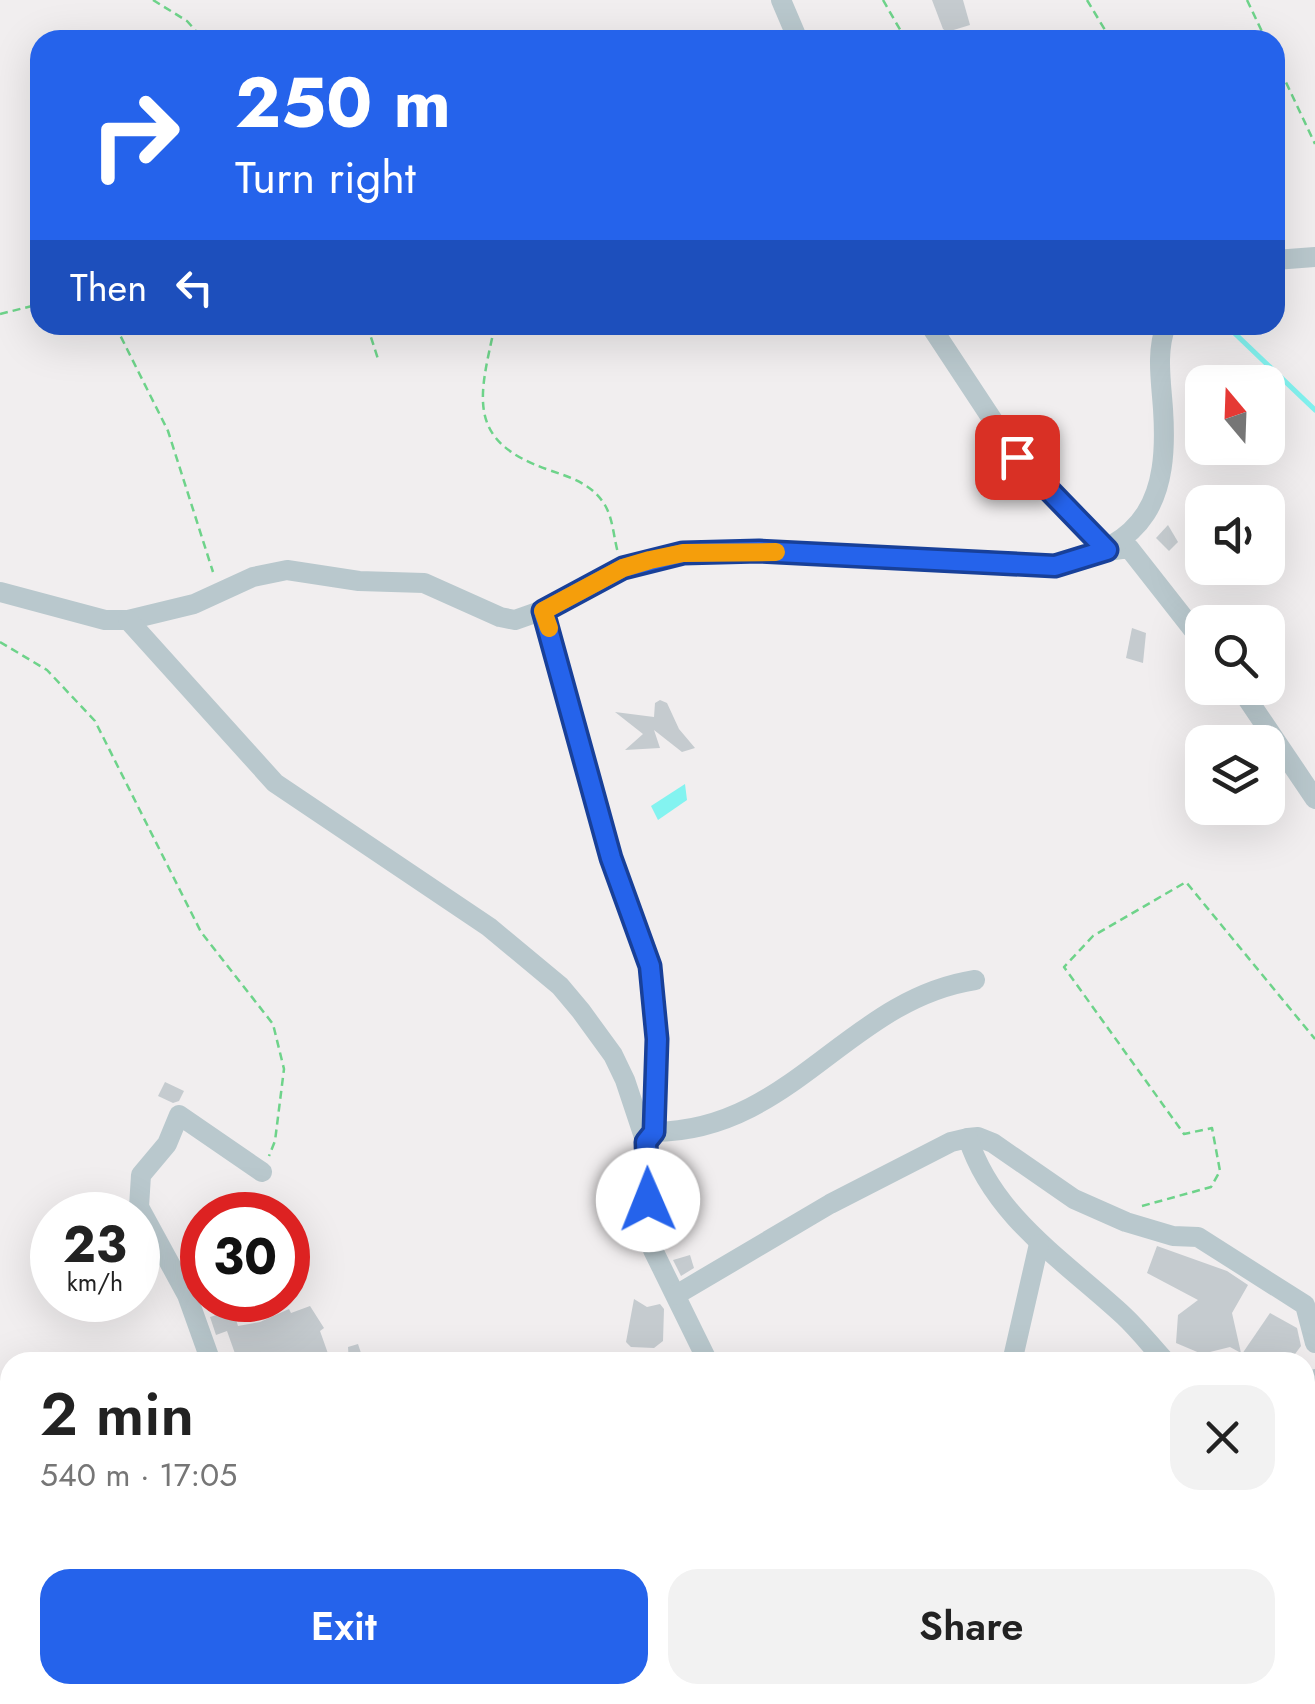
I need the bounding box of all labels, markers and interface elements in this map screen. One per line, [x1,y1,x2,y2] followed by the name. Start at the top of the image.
[235,52,451,153] text: 250 m
[70,70,200,200] icon: right
[235,145,416,210] text: Turn right
[70,260,147,315] text: Then
[167,260,222,315] icon: left
[1185,365,1285,465] north arrow
[1185,365,1285,825] map controls
[975,415,1060,500] pin
[990,430,1045,485] icon: arrive
[1185,485,1285,585] button: sound
[1185,605,1285,705] button: search
[1185,725,1285,825] button: layers
[596,1148,700,1252] position arrow
[180,1192,310,1322] speed limit sign: 30
[63,1208,127,1281] text: 23
[67,1264,123,1300] text: km/h
[40,1371,194,1458] text: 2 min
[1170,1385,1275,1490] button: close
[40,1452,237,1498] text: 540 m · 17:05
[40,1569,648,1684] button: Exit
[668,1569,1275,1684] button: Share

